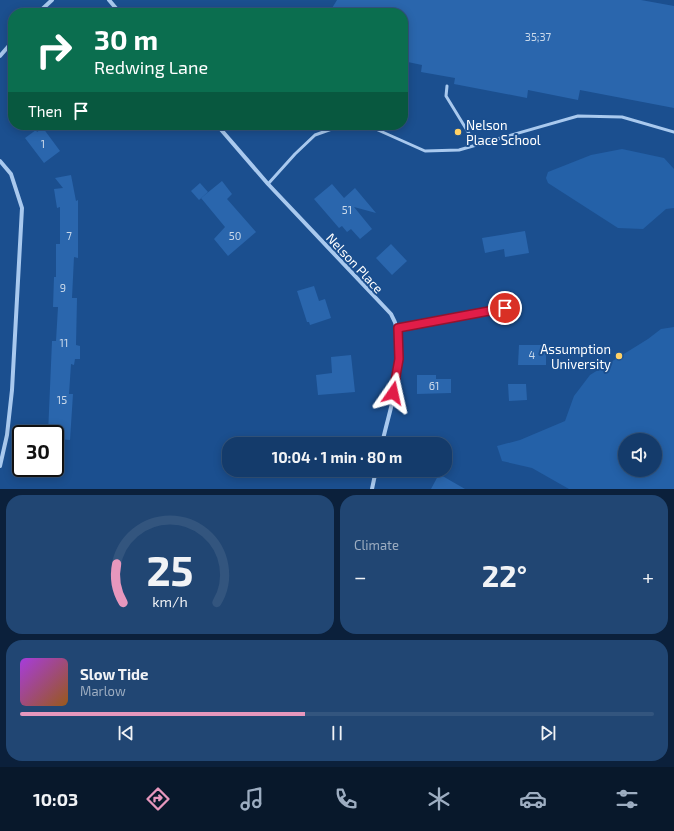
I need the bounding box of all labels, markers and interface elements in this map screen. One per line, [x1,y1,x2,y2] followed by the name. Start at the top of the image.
[94,22,158,56] text: 30 m
[28,24,80,76] icon: right
[525,30,552,43] house number: 35;37
[94,56,208,78] text: Redwing Lane
[70,100,92,122] icon: arrive
[28,102,62,120] text: Then
[466,117,541,148] place label: Nelson Place School
[453,127,463,137] marker: Nelson Place School
[41,137,45,150] house number: 1
[342,203,352,216] house number: 51
[66,229,72,242] house number: 7
[229,229,241,242] house number: 50
[323,230,387,296] street label: Nelson Place
[60,281,66,294] house number: 9
[488,291,522,325] pin
[494,297,516,319] icon: arrive
[60,336,68,349] house number: 11
[540,341,611,372] place label: Assumption University
[529,348,536,361] house number: 4
[614,351,624,361] marker: Assumption University
[372,372,414,414] position arrow
[429,379,439,392] house number: 61
[57,393,67,406] house number: 15
[12,425,64,477] speed limit sign: 30
[618,433,662,477] map controls
[618,433,662,477] button: sound
[272,448,402,466] text: 10:04 · 1 min · 80 m
[354,537,399,553] text: Climate
[146,543,194,593] text: 25
[482,557,527,593] text: 22°
[354,563,367,589] text: −
[642,563,654,589] text: +
[152,592,188,609] text: km/h
[80,665,148,683] text: Slow Tide
[80,683,126,699] text: Marlow
[115,722,137,744] icon: previous
[326,722,348,744] icon: pause
[537,722,559,744] icon: next
[144,785,172,813] icon: directions
[238,785,266,813] icon: music
[332,785,360,813] icon: phone
[425,785,453,813] icon: climate
[519,785,547,813] icon: car
[613,785,641,813] icon: filters
[33,788,78,810] text: 10:03

